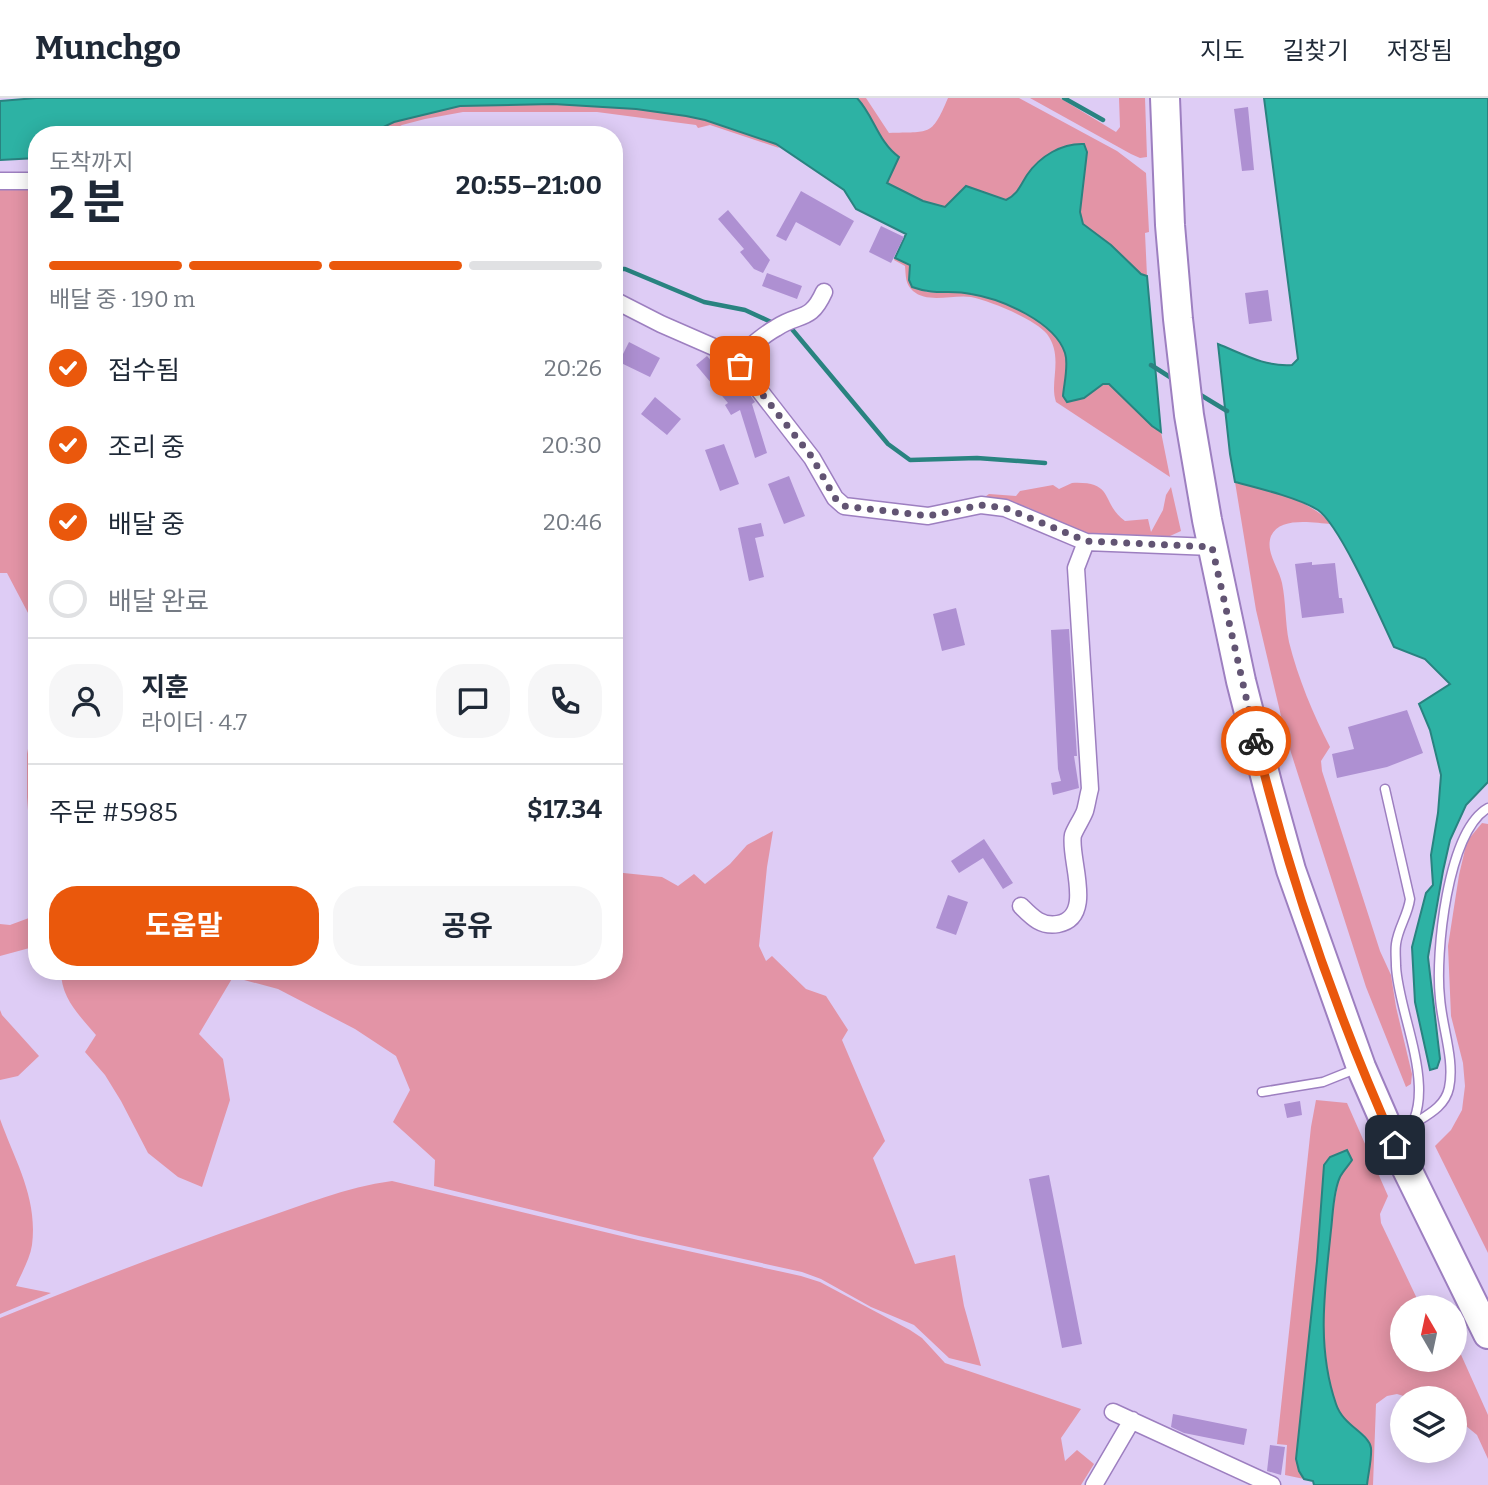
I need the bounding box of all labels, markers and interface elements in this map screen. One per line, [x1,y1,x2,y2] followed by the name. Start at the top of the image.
[35,28,181,68] text: Munchgo
[1200,37,1245,65] text: 지도
[1283,37,1349,65] text: 길찾기
[1387,37,1453,65] text: 저장됨
[49,148,134,176] text: 도착까지
[456,170,602,201] text: 20:55–21:00
[49,175,126,230] text: 2 분
[49,285,195,313] text: 배달 중 · 190 m
[710,336,770,396] pin
[721,347,759,385] icon: bag
[49,349,87,387] icon: check
[544,354,602,382] text: 20:26
[108,355,180,386] text: 접수됨
[49,426,87,464] icon: check
[542,431,602,459] text: 20:30
[108,432,185,463] text: 조리 중
[49,503,87,541] icon: check
[543,508,602,536] text: 20:46
[108,509,185,540] text: 배달 중
[108,586,209,617] text: 배달 완료
[49,664,123,738] button: person
[436,664,510,738] button: chat
[528,664,602,738] button: phone
[141,672,189,703] text: 지훈
[1221,706,1291,776] courier
[141,708,247,736] text: 라이더 · 4.7
[1237,722,1275,760] icon: bike
[527,794,602,825] text: $17.34
[49,797,178,828] text: 주문 #5985
[49,886,319,966] button: 도움말
[333,886,602,966] button: 공유
[1365,1115,1425,1175] pin
[1376,1126,1414,1164] icon: home
[1390,1295,1466,1372] north arrow
[1390,1295,1467,1463] map controls
[1390,1386,1467,1463] button: layers

